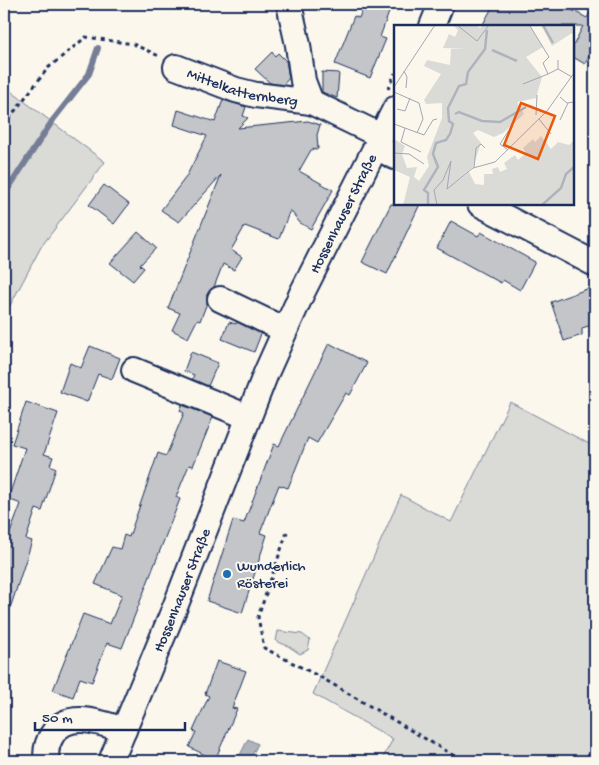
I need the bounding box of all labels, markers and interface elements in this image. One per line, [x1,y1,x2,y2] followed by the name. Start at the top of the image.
[394,25,574,205] inset map
[184,65,299,111] street label: Mittelkatternberg
[306,151,382,277] street label: Hossenhauser Straße
[150,526,216,655] street label: Hossenhauser Straße
[237,558,305,593] place label: Wunderlich Rösterei
[221,568,233,580] marker: Wunderlich Rösterei
[35,700,185,732] scale bar
[42,710,73,728] text: 50 m

